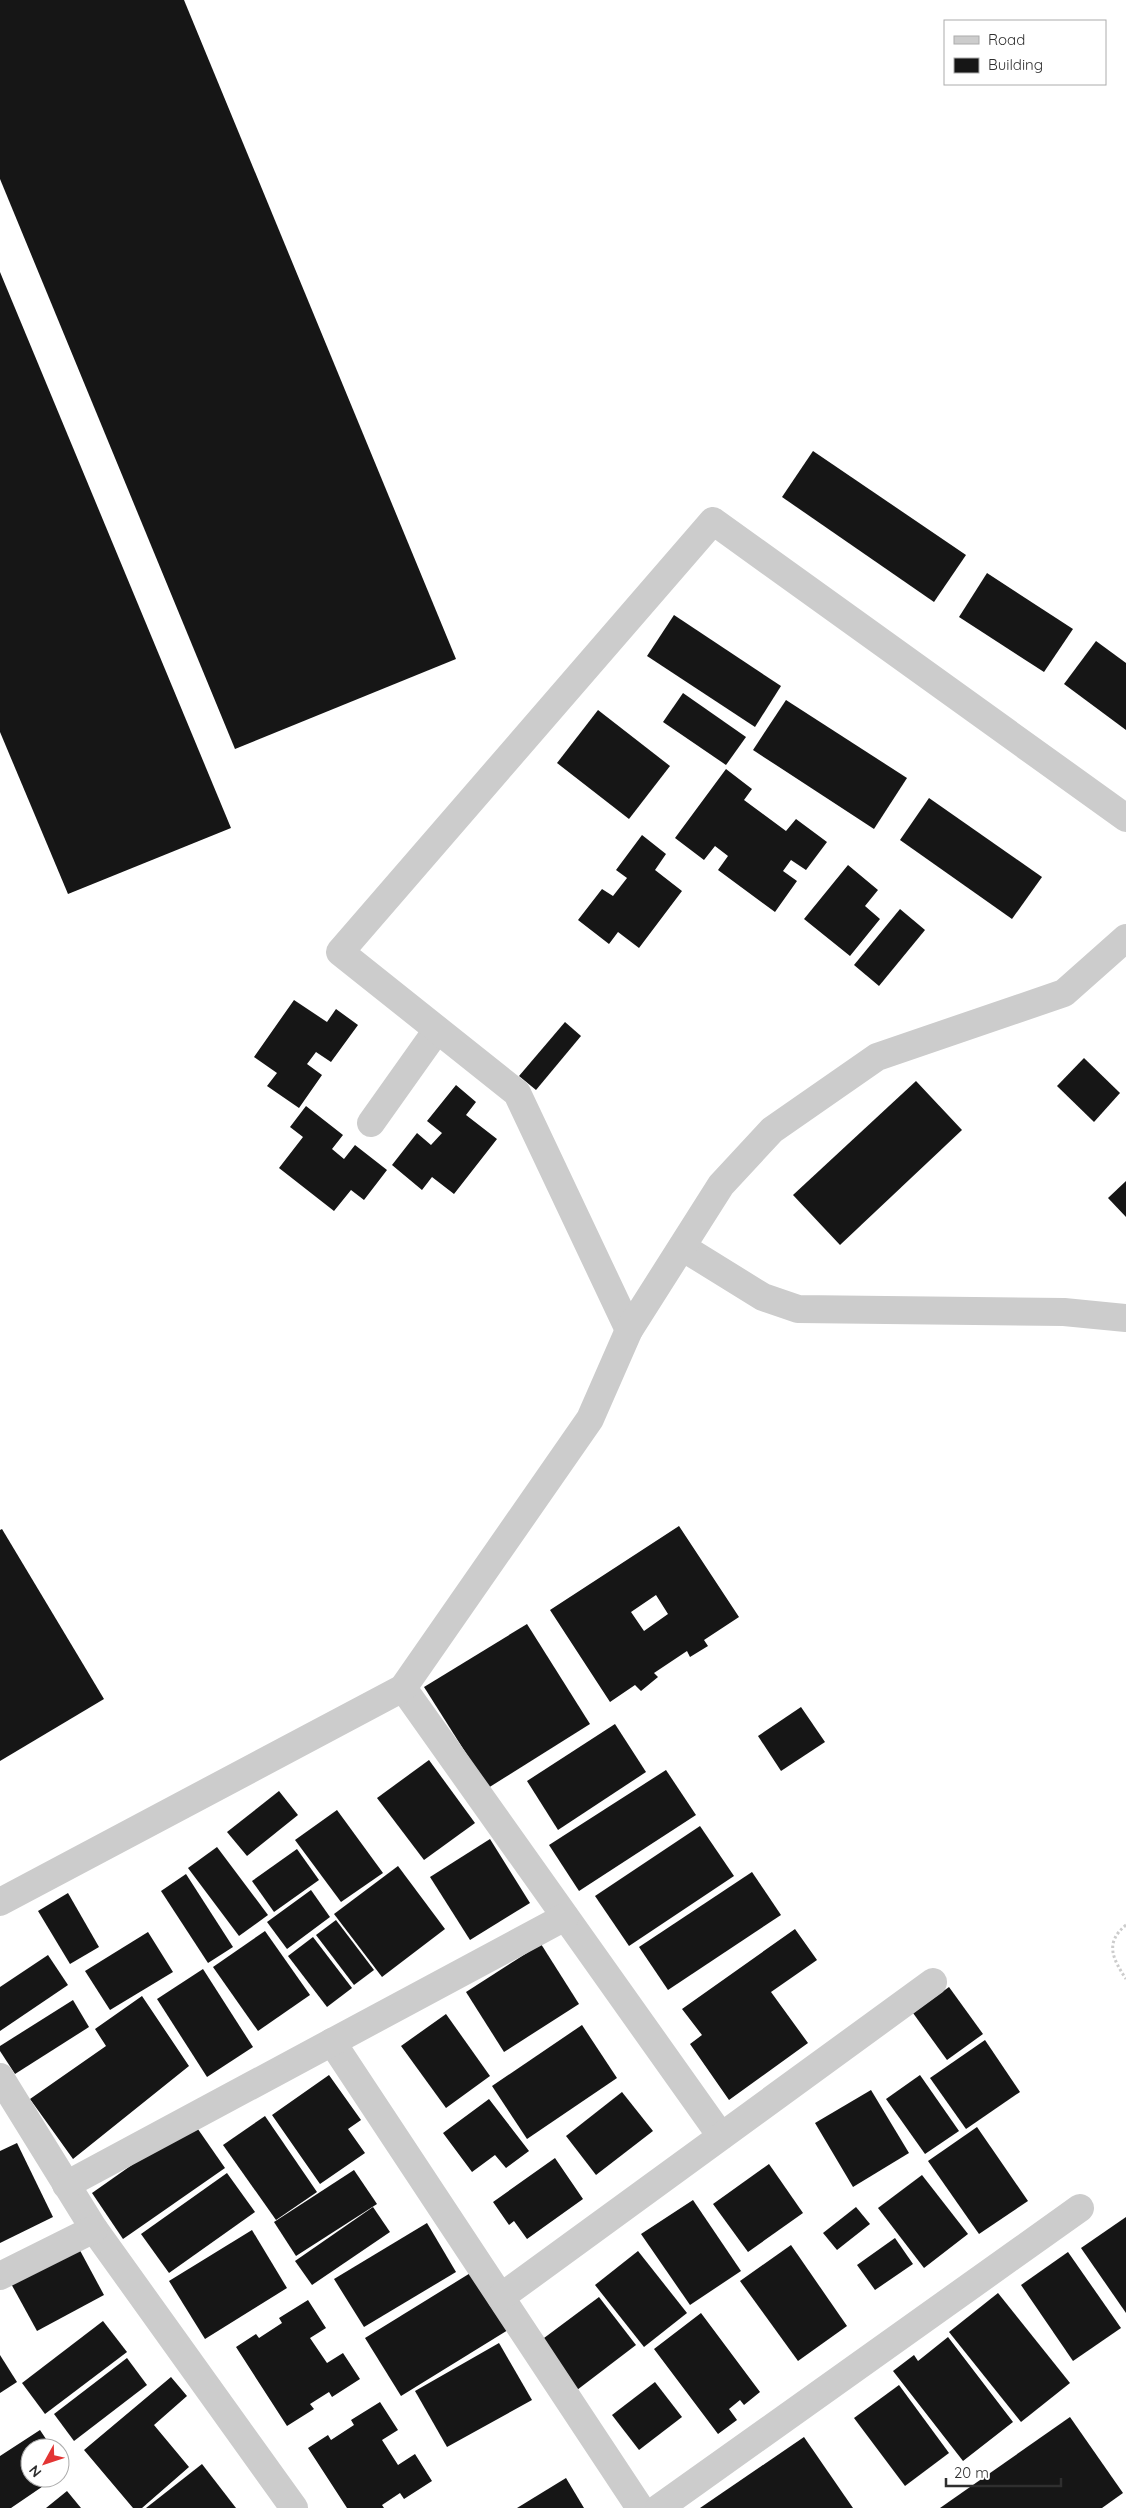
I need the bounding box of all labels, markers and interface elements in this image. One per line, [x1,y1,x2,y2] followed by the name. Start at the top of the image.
[944,20,1106,85] legend
[988,30,1025,49] text: Road
[988,55,1043,74] text: Building
[20,2438,70,2488] north arrow
[946,2456,1061,2488] scale bar
[25,2462,45,2481] text: N
[954,2463,989,2482] text: 20 m

